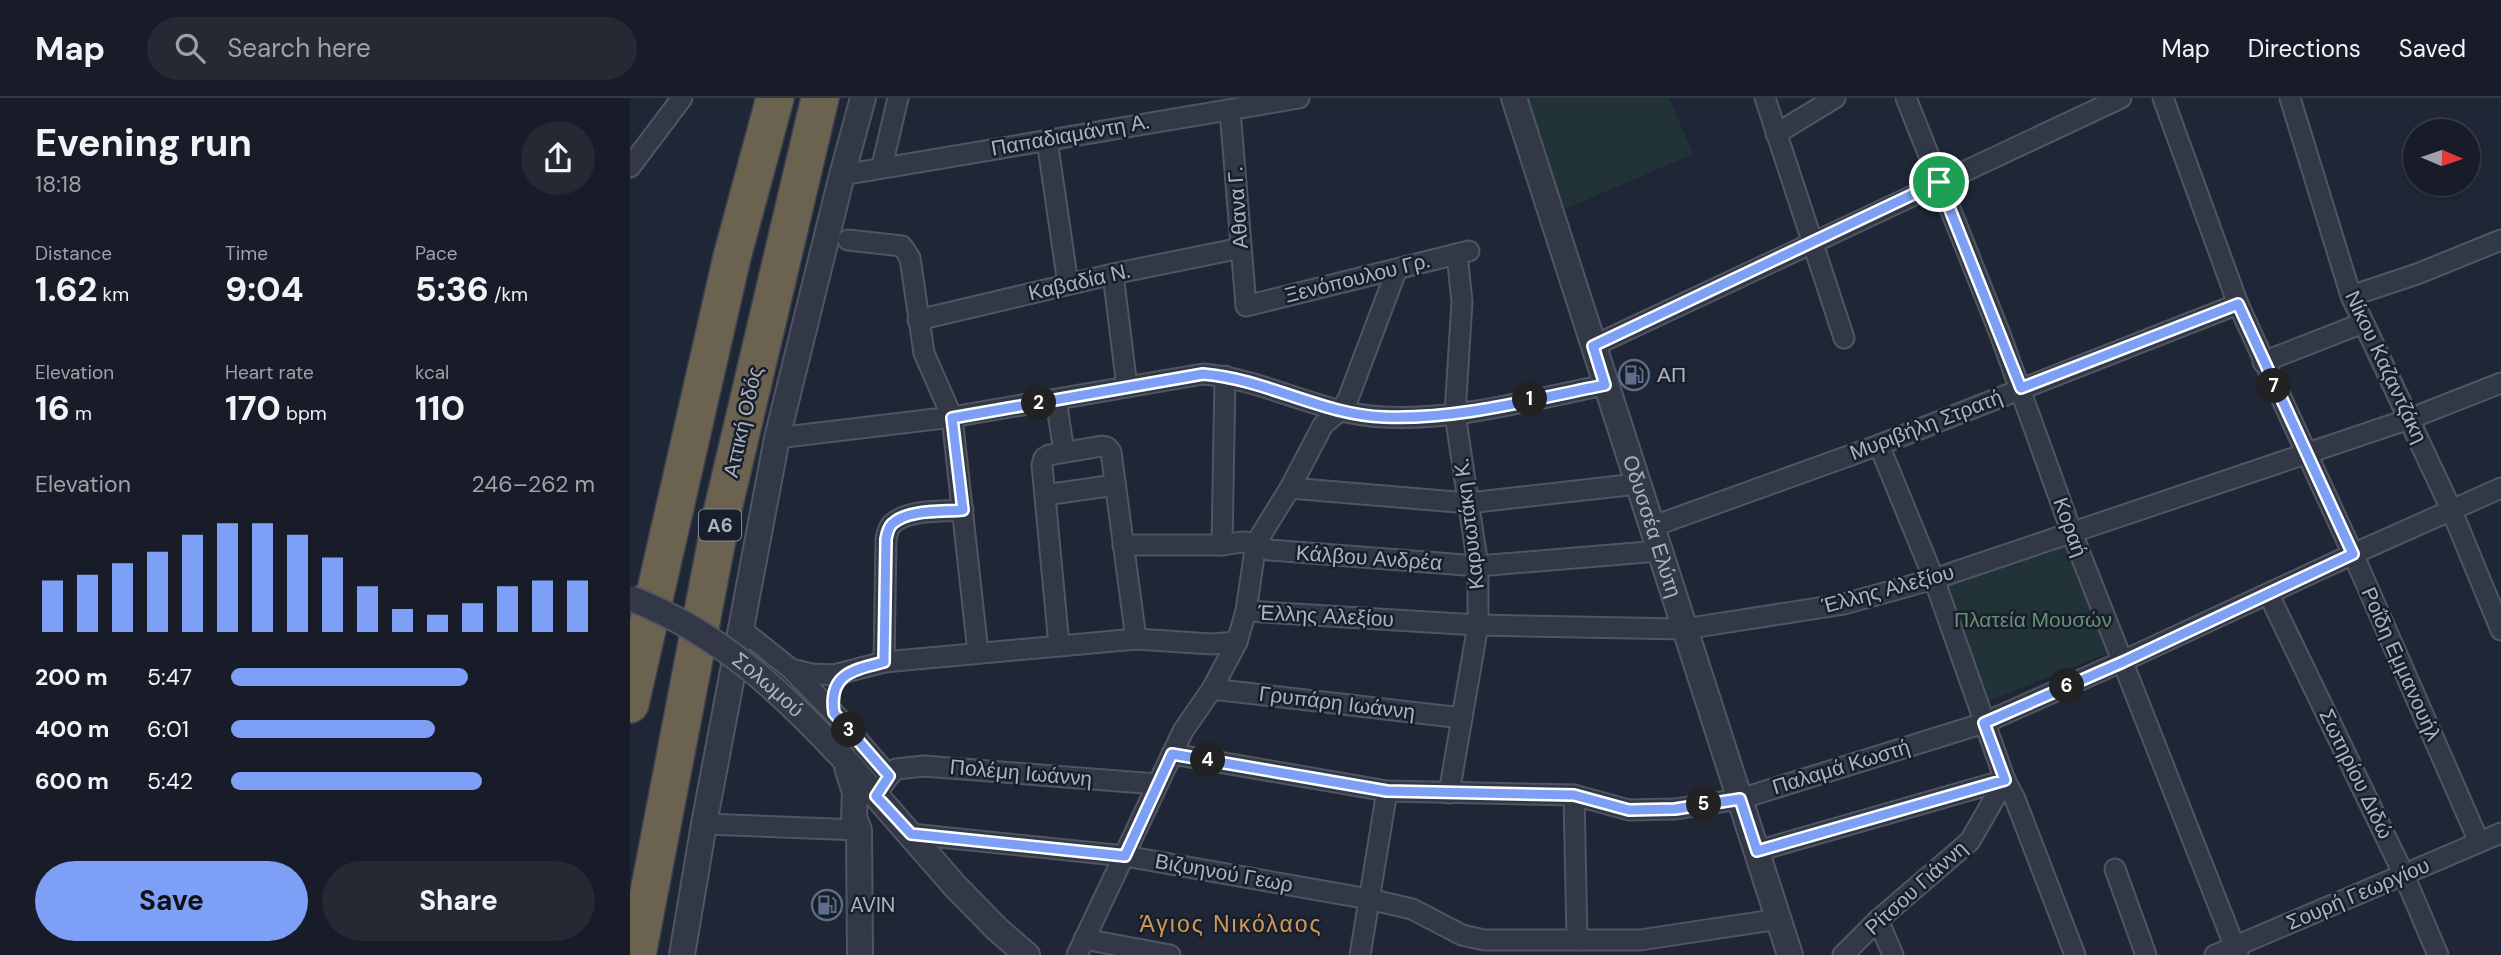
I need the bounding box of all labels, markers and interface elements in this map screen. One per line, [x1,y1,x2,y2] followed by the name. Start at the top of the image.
[147,17,637,80] search box
[35,27,105,70] text: Map
[171,29,209,67] icon: search
[227,31,371,65] text: Search here
[2162,33,2210,64] text: Map
[2248,33,2361,64] text: Directions
[2399,33,2466,64] text: Saved
[989,107,1151,163] street label: Παπαδιαμάντη Α.
[35,118,252,168] text: Evening run
[2403,119,2480,196] north arrow
[2403,119,2480,196] map controls
[521,121,595,195] button: share
[1909,152,1969,212] pin
[1920,163,1958,201] icon: arrive
[1221,166,1255,250] street label: Αθανα Γ.
[35,169,82,199] text: 18:18
[35,241,112,266] text: Distance
[225,241,268,266] text: Time
[415,241,458,266] text: Pace
[1282,246,1432,310] street label: Ξενόπουλου Γρ.
[1025,257,1133,307] street label: Καβαδία Ν.
[35,266,98,312] text: 1.62
[225,266,304,312] text: 9:04
[415,266,489,312] text: 5:36
[98,282,129,307] text: km
[489,282,528,307] text: /km
[2338,286,2434,448] street label: Νίκου Καζαντζάκη
[1617,358,1651,392] fuel station icon: ΑΠ
[35,360,114,385] text: Elevation
[225,360,314,385] text: Heart rate
[415,360,449,385] text: kcal
[1657,361,1686,389] place label: ΑΠ
[717,364,769,480] street label: Αττική Οδός
[2256,368,2292,404] pin: 7
[2268,373,2279,398] text: 7
[1513,382,1548,416] pin: 1
[1846,383,2006,467] street label: Μυριβήλη Στρατή
[35,385,70,431] text: 16
[225,385,281,431] text: 170
[415,385,465,431] text: 110
[1022,386,1056,420] pin: 2
[1526,386,1533,411] text: 1
[1033,390,1044,415] text: 2
[70,401,92,426] text: m
[281,401,327,426] text: bpm
[1616,452,1688,601] street label: Οδυσσέα Ελύτη
[1447,457,1491,591] street label: Καρυωτάκη Κ.
[35,469,131,499] text: Elevation
[471,469,595,499] text: 246–262 m
[2046,493,2094,561] street label: Κοραή
[699,510,741,540] road number: Α6
[1295,539,1443,577] street label: Κάλβου Ανδρέα
[1818,558,1957,620] street label: Έλλης Αλεξίου
[2355,583,2448,746] street label: Ροΐδη Εμμανουήλ
[1256,598,1395,634] street label: Έλλης Αλεξίου
[1954,606,2112,634] park label: Πλατεία Μουσών
[727,646,810,724] street label: Σολωμού
[35,662,108,692] text: 200 m
[147,662,192,692] text: 5:47
[2050,668,2084,704] pin: 6
[2060,673,2073,698] text: 6
[1257,680,1417,726] street label: Γρυπάρη Ιωάννη
[2312,704,2400,844] street label: Σωτηρίου Διδώ
[832,712,866,748] pin: 3
[35,714,109,744] text: 400 m
[147,714,189,744] text: 6:01
[843,717,854,742] text: 3
[1769,733,1913,801] street label: Παλαμά Κωστή
[1190,742,1226,778] pin: 4
[1201,747,1214,772] text: 4
[949,753,1093,793] street label: Πολέμη Ιωάννη
[35,766,109,796] text: 600 m
[147,766,193,796] text: 5:42
[1686,786,1722,822] pin: 5
[1698,791,1709,816] text: 5
[1859,835,1973,941] street label: Ρίτσου Γιάννη
[1153,847,1295,899] street label: Βιζυηνού Γεωρ
[2282,851,2434,937] street label: Σουρή Γεωργίου
[35,861,308,941] button: Save
[322,861,595,941] button: Share
[810,888,844,922] fuel station icon: AVIN
[850,891,895,919] place label: AVIN
[1139,909,1323,939] district label: Άγιος Νικόλαος

